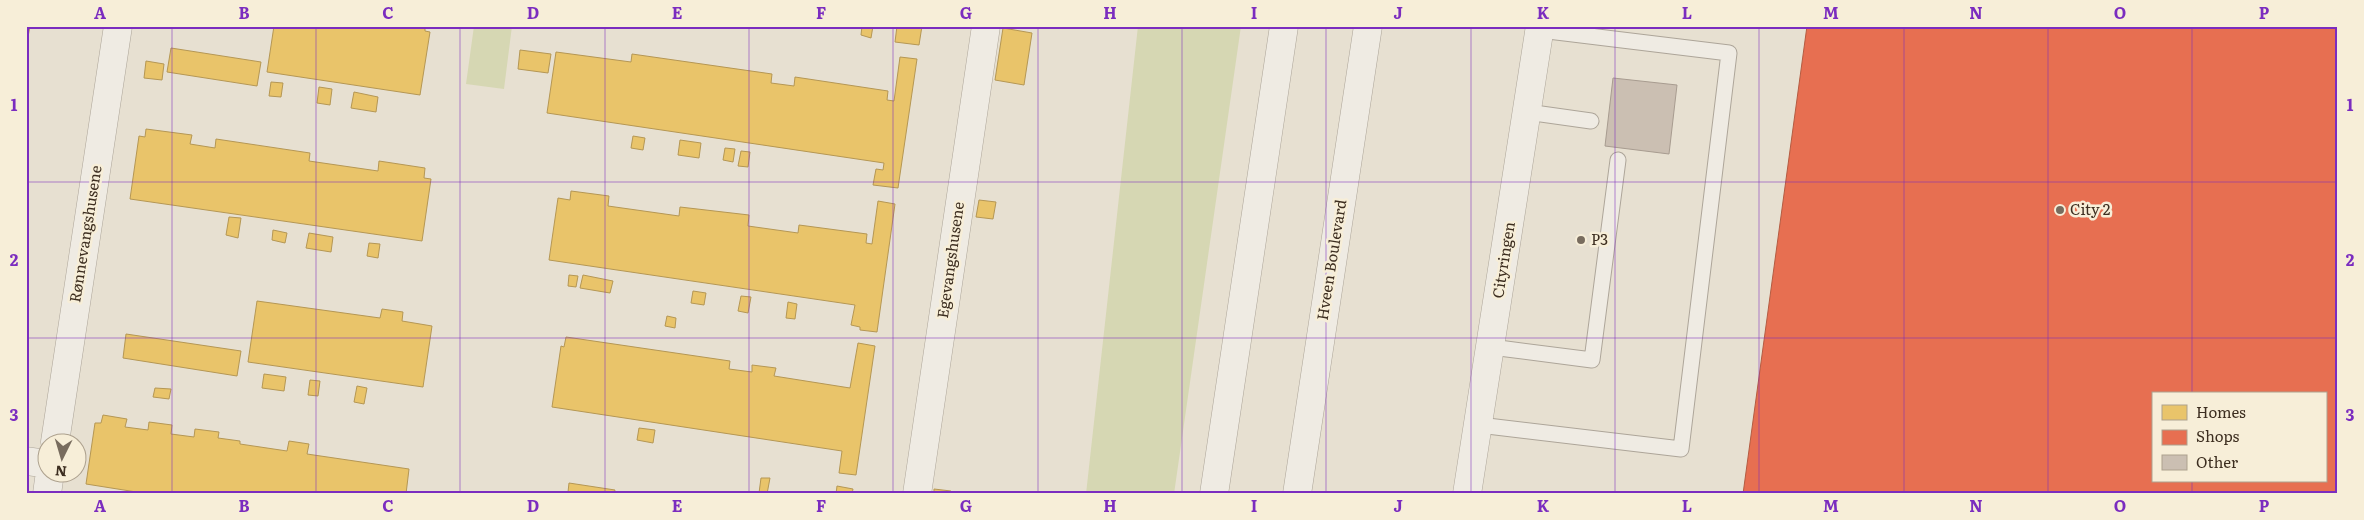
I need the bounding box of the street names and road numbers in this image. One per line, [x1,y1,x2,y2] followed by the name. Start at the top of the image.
[62,163,107,304] street label: Rønnevangshusene
[1310,198,1351,322] street label: Hveen Boulevard
[930,200,969,320] street label: Egevangshusene
[1485,220,1520,300] street label: Cityringen

